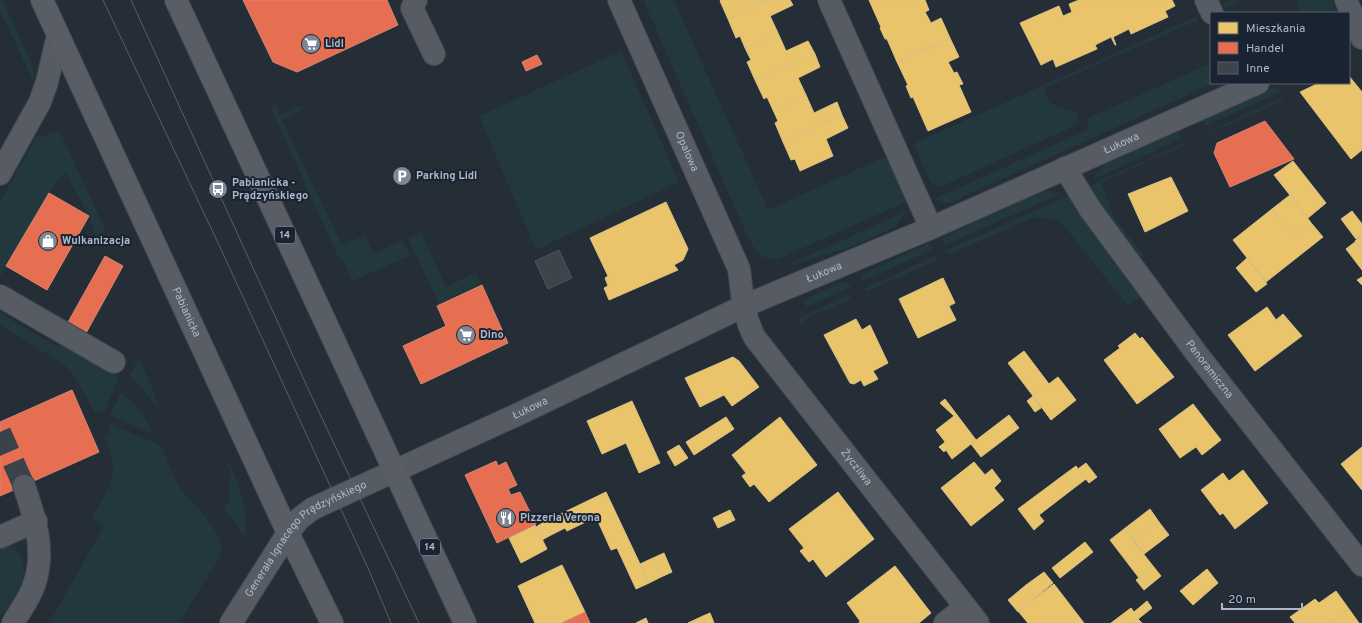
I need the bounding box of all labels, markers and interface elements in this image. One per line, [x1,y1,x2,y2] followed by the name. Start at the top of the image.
[1210,12,1350,84] legend
[1246,21,1305,37] text: Mieszkania
[300,33,322,55] supermarket icon: Lidl
[325,37,344,51] place label: Lidl
[1246,41,1284,57] text: Handel
[1246,61,1270,77] text: Inne
[672,129,702,174] street label: Opałowa
[1101,129,1142,158] street label: Łukowa
[391,165,413,187] parking icon: Parking Lidl
[416,169,477,183] place label: Parking Lidl
[232,176,308,203] place label: Pabianicka - Prądzyńskiego
[207,178,229,200] bus stop icon: Pabianicka - Prądzyńskiego
[275,227,295,243] road number: 14
[37,230,59,252] shop icon: Wulkanizacja
[62,234,130,248] place label: Wulkanizacja
[804,259,844,286] street label: Łukowa
[169,285,204,340] street label: Pabianicka
[455,324,477,346] supermarket icon: Dino
[480,328,504,342] place label: Dino
[1182,337,1236,402] street label: Panoramiczna
[510,394,550,423] street label: Łukowa
[837,445,875,489] street label: Życzliwa
[242,478,369,600] street label: Generała Ignacego Prądzyńskiego
[495,507,517,529] restaurant icon: Pizzeria Verona
[520,511,600,525] place label: Pizzeria Verona
[420,539,440,555] road number: 14
[1222,585,1302,611] scale bar
[1228,592,1256,608] text: 20 m

